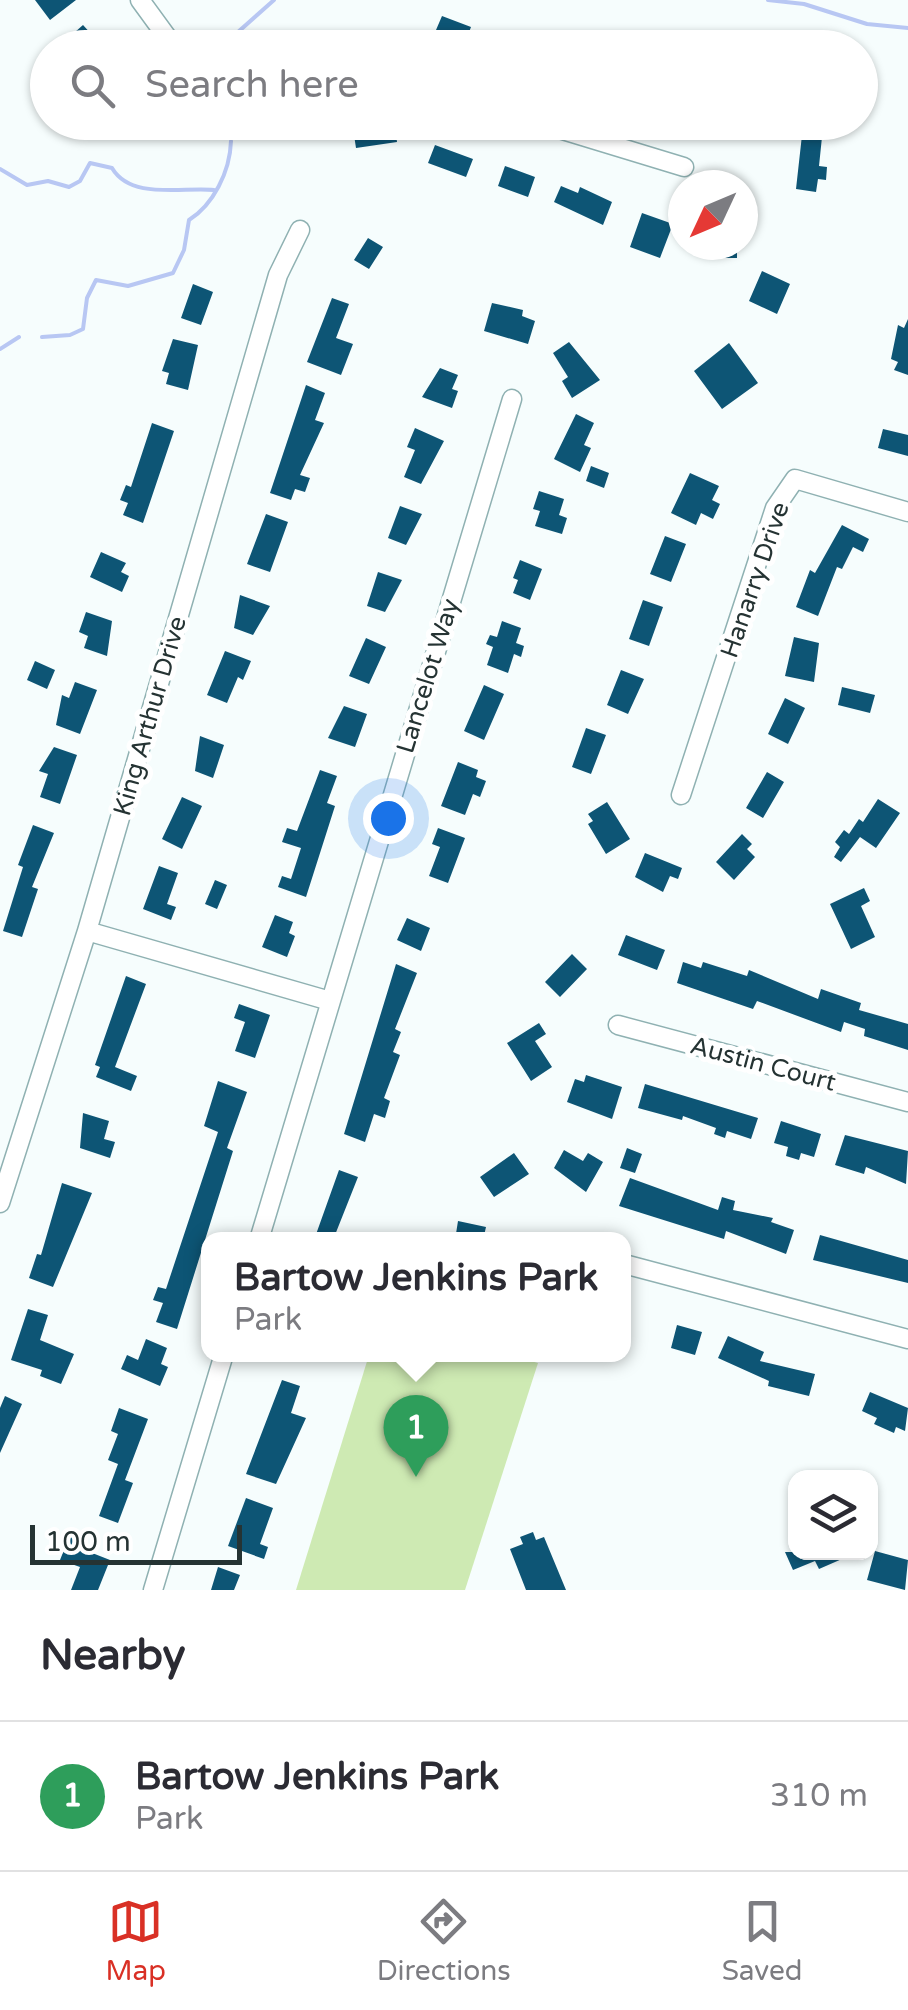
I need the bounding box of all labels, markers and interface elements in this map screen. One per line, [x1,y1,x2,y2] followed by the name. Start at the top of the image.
[30,30,878,140] search box
[65,58,120,113] icon: search
[145,62,359,108] text: Search here
[668,170,758,260] north arrow
[714,498,796,662] street label: Hanarry Drive
[390,595,466,757] street label: Lancelot Way
[107,613,193,819] street label: King Arthur Drive
[363,793,414,844] your location
[687,1030,839,1098] street label: Austin Court
[201,1232,631,1362] popup
[234,1255,598,1301] text: Bartow Jenkins Park
[234,1301,302,1339] text: Park
[384,1394,448,1477] pin: 1
[788,1470,878,1560] map controls
[788,1470,878,1560] button: layers
[30,1520,242,1564] scale bar
[45,1525,131,1559] text: 100 m
[40,1630,185,1681] text: Nearby
[135,1754,499,1800] text: Bartow Jenkins Park
[62,1777,83,1815] text: 1
[770,1777,868,1815] text: 310 m
[135,1800,203,1838] text: Park
[105,1894,166,1988] tab: Map
[377,1894,511,1988] tab: Directions
[722,1894,803,1988] tab: Saved

